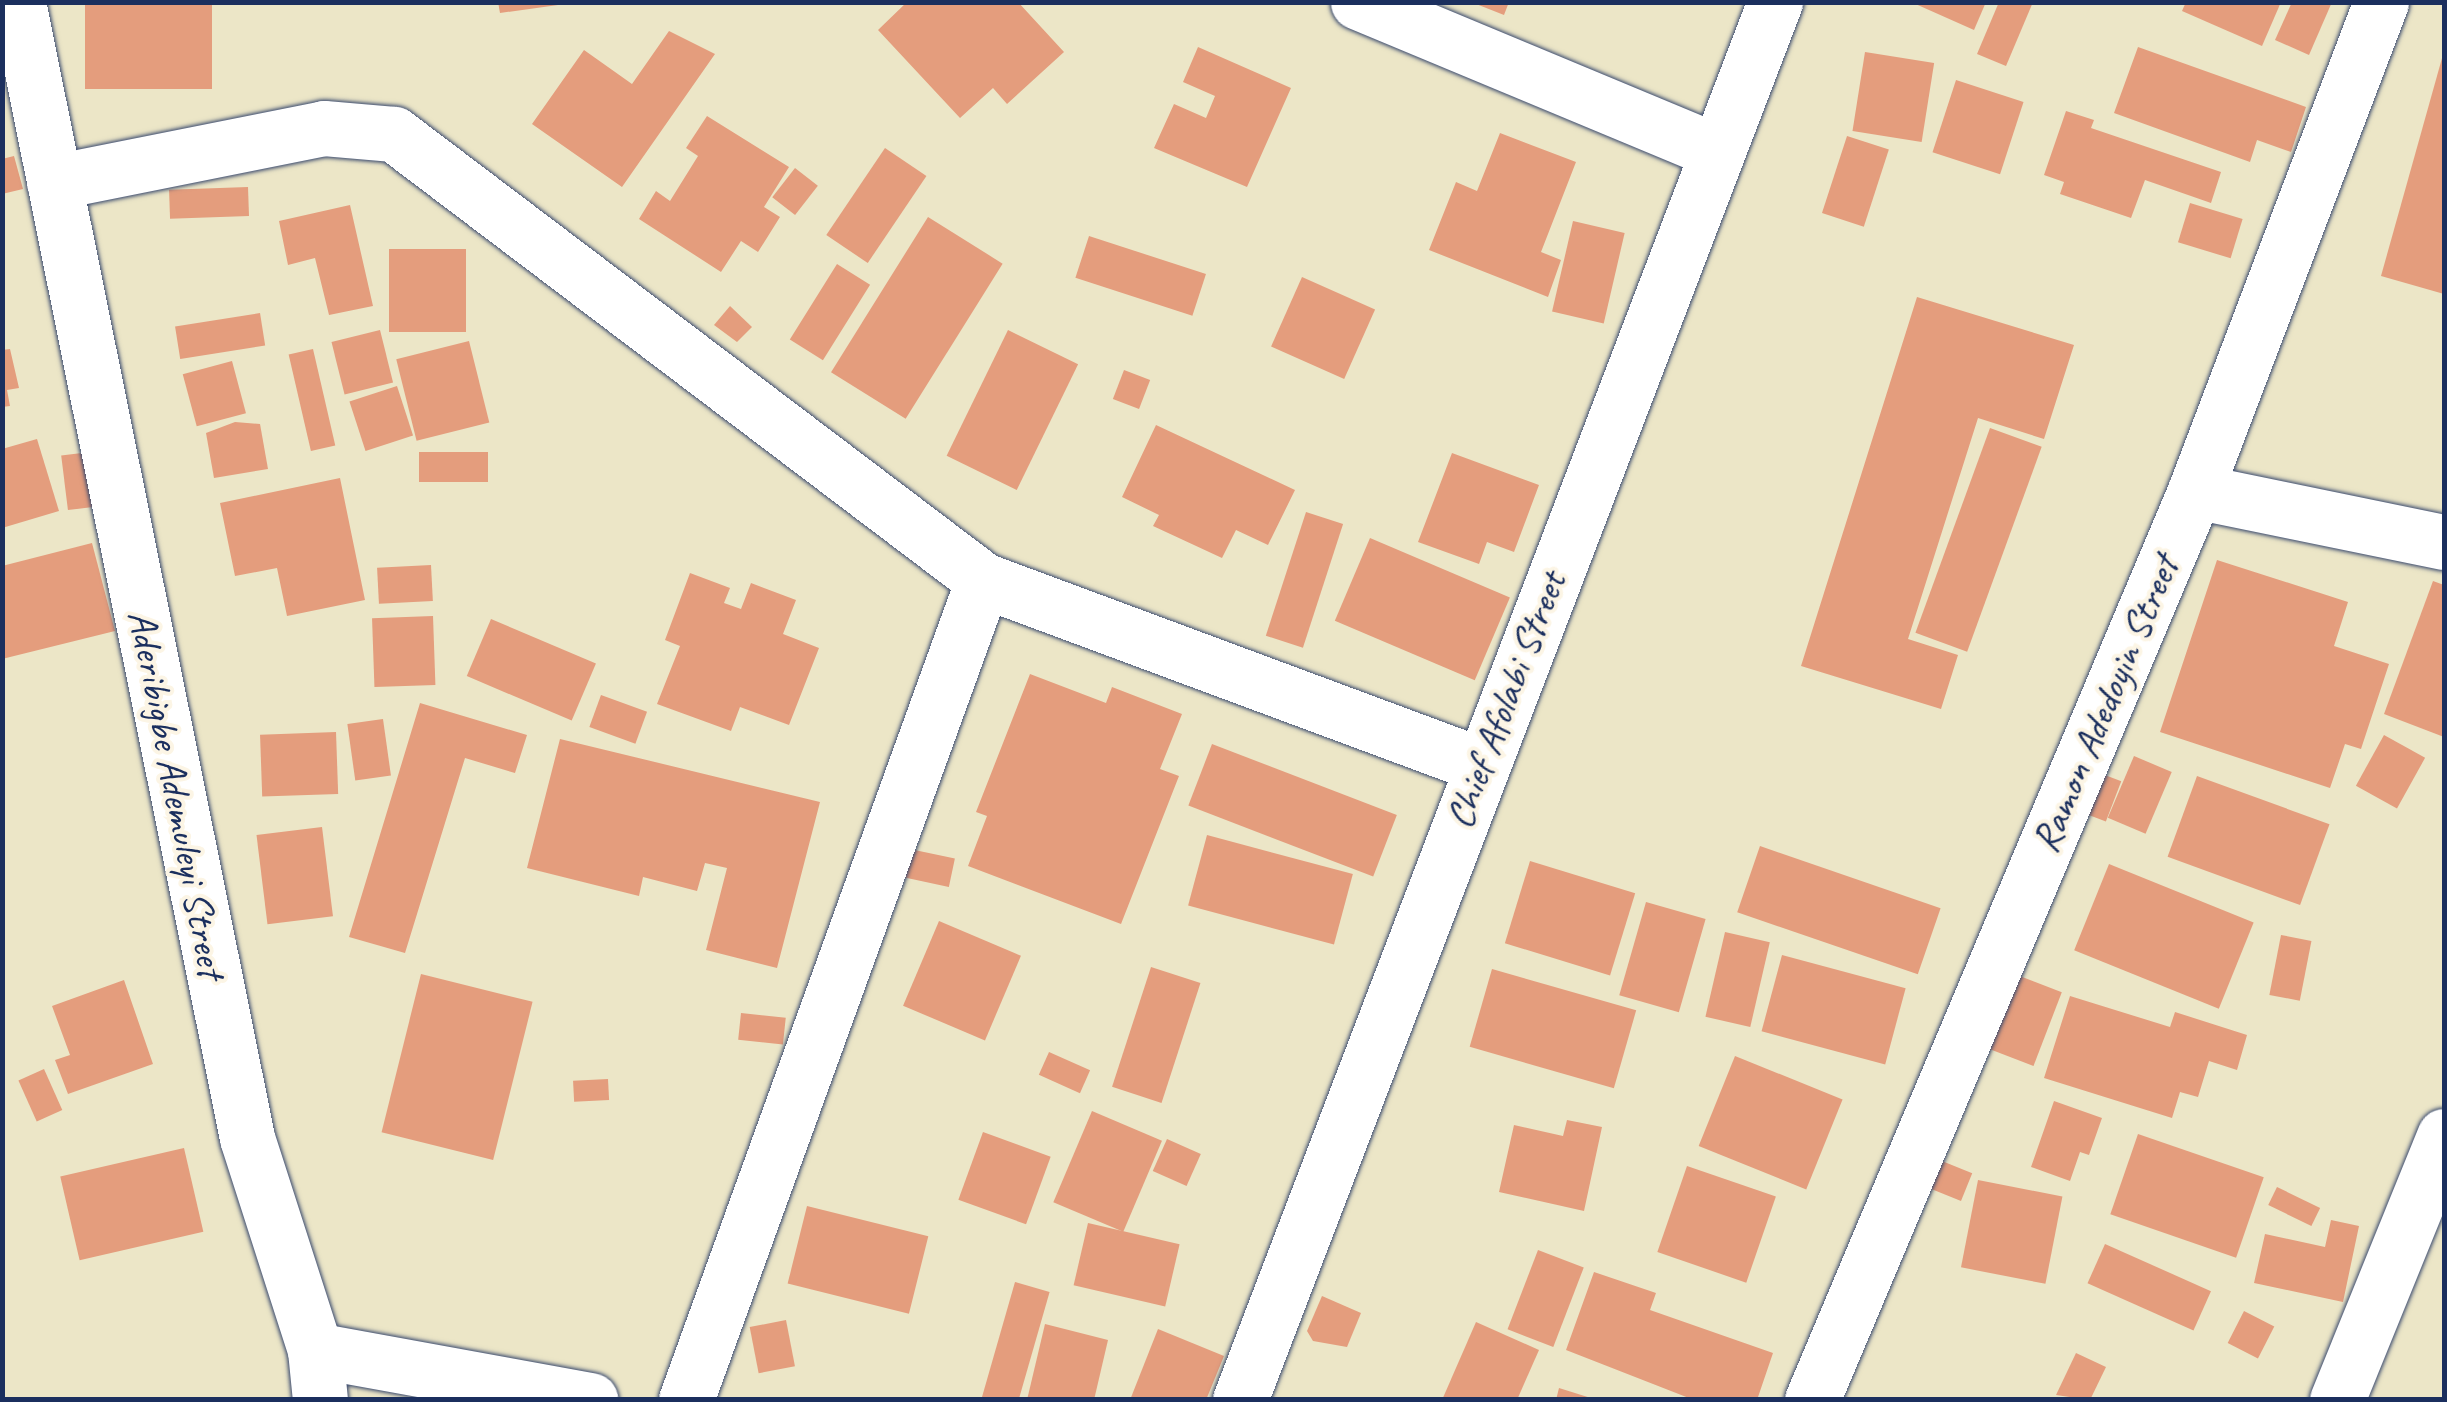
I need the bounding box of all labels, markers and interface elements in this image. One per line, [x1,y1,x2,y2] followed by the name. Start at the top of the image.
[2021,549,2189,859] street label: Ramon Adedoyin Street
[1434,566,1576,834] street label: Chief Afolabi Street
[118,605,236,983] street label: Aderibigbe Ademuleyi Street

